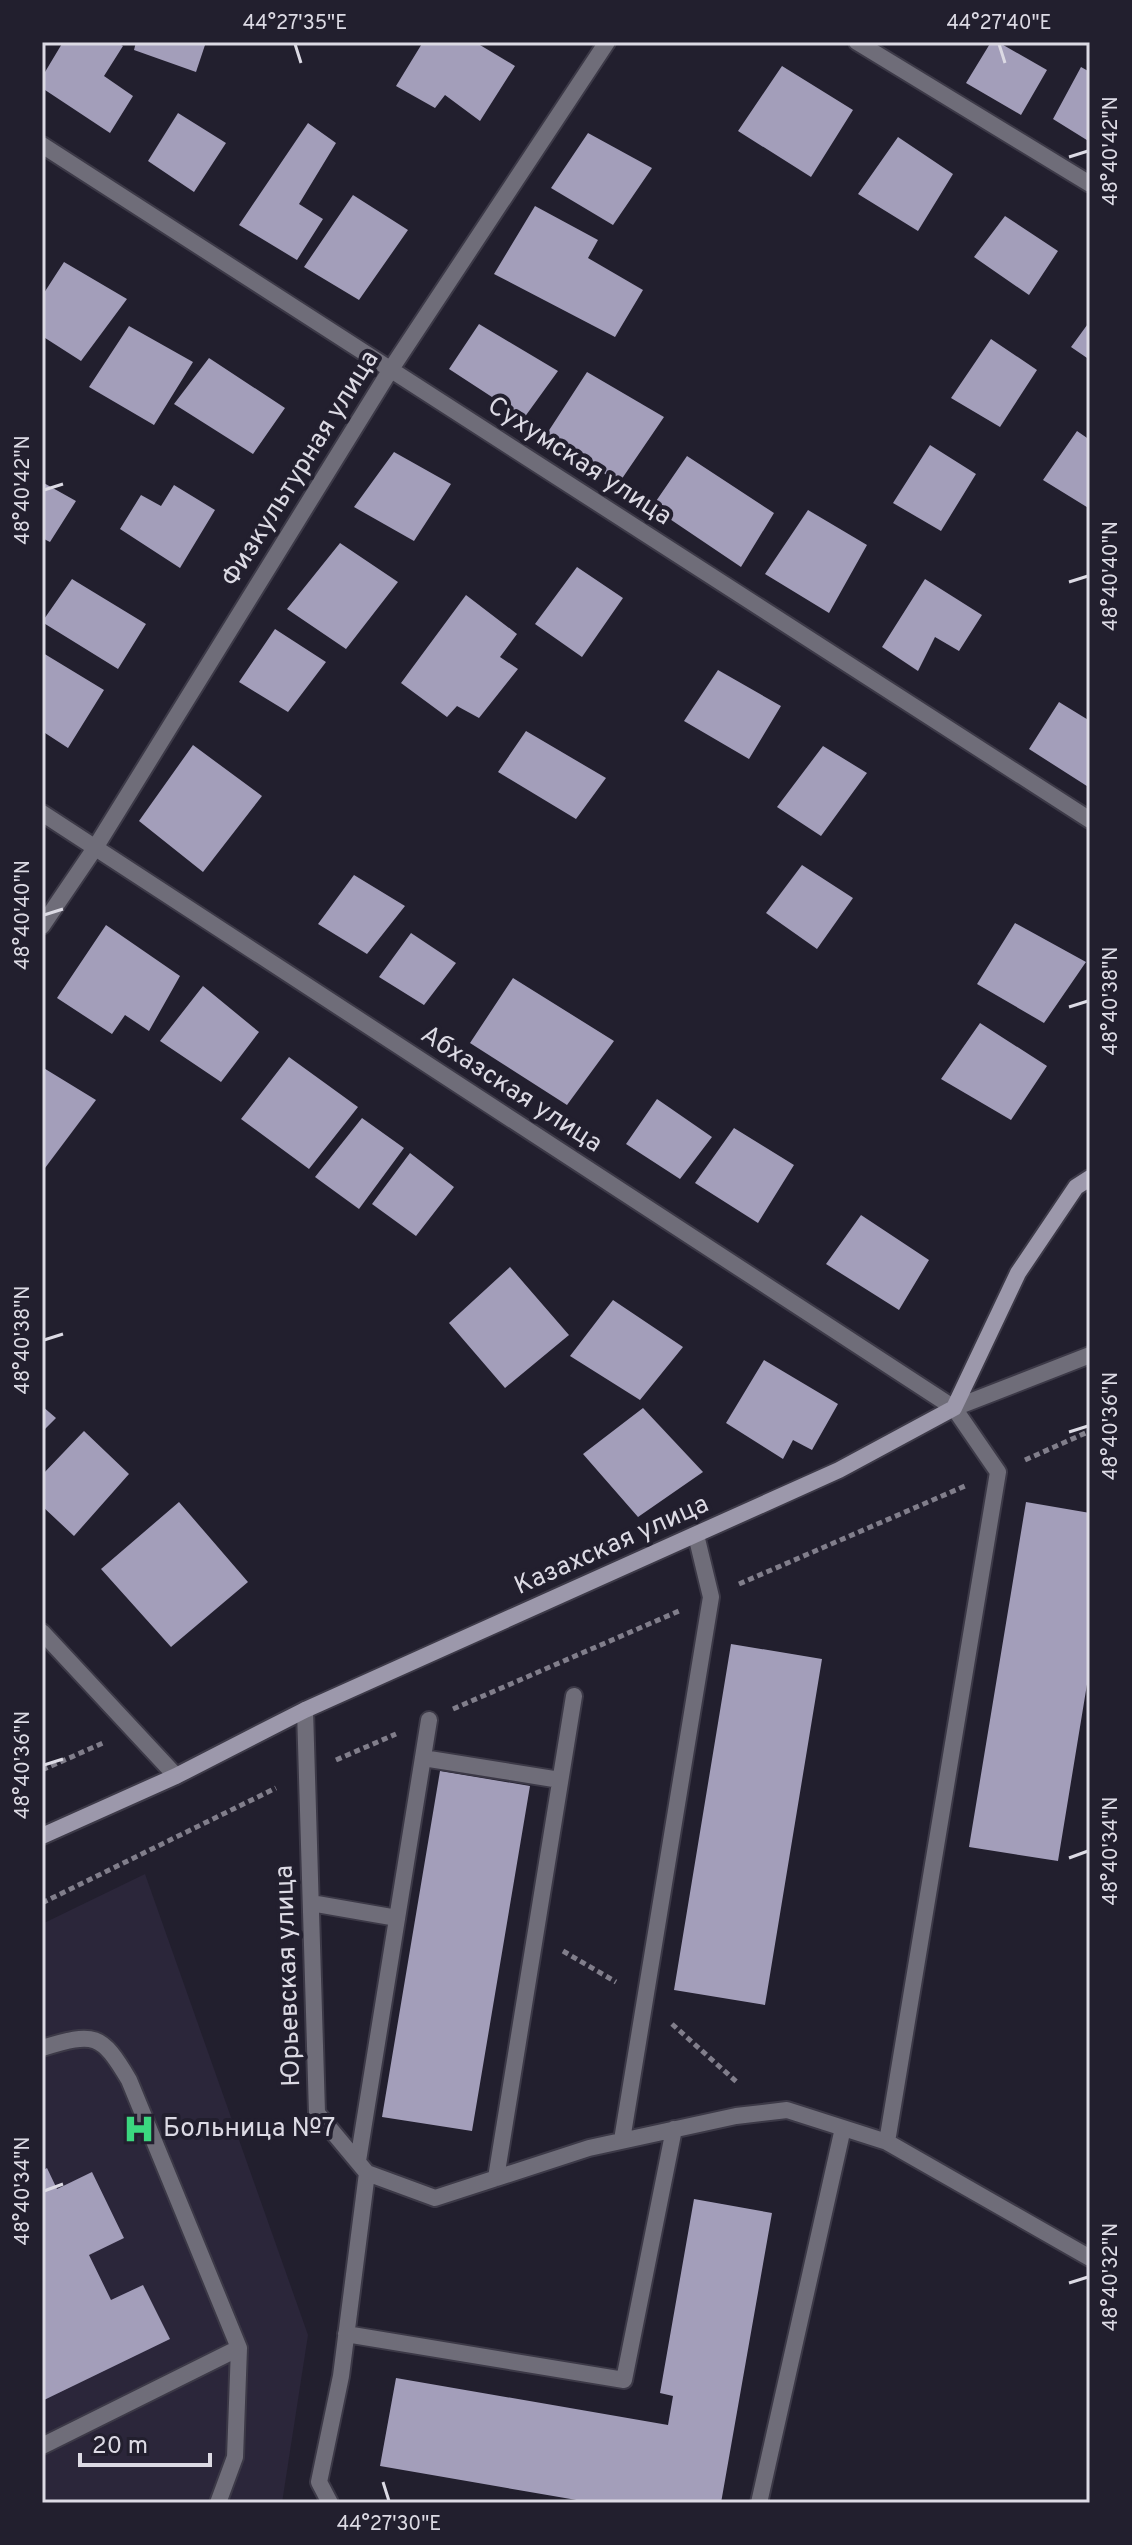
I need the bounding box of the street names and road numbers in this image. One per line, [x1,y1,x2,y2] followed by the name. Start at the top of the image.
[215,345,387,593] street label: Физкультурная улица
[481,390,677,534] street label: Сухумская улица
[414,1019,608,1161] street label: Абхазская улица
[510,1488,714,1604] street label: Казахская улица
[269,1865,309,2087] street label: Юрьевская улица

